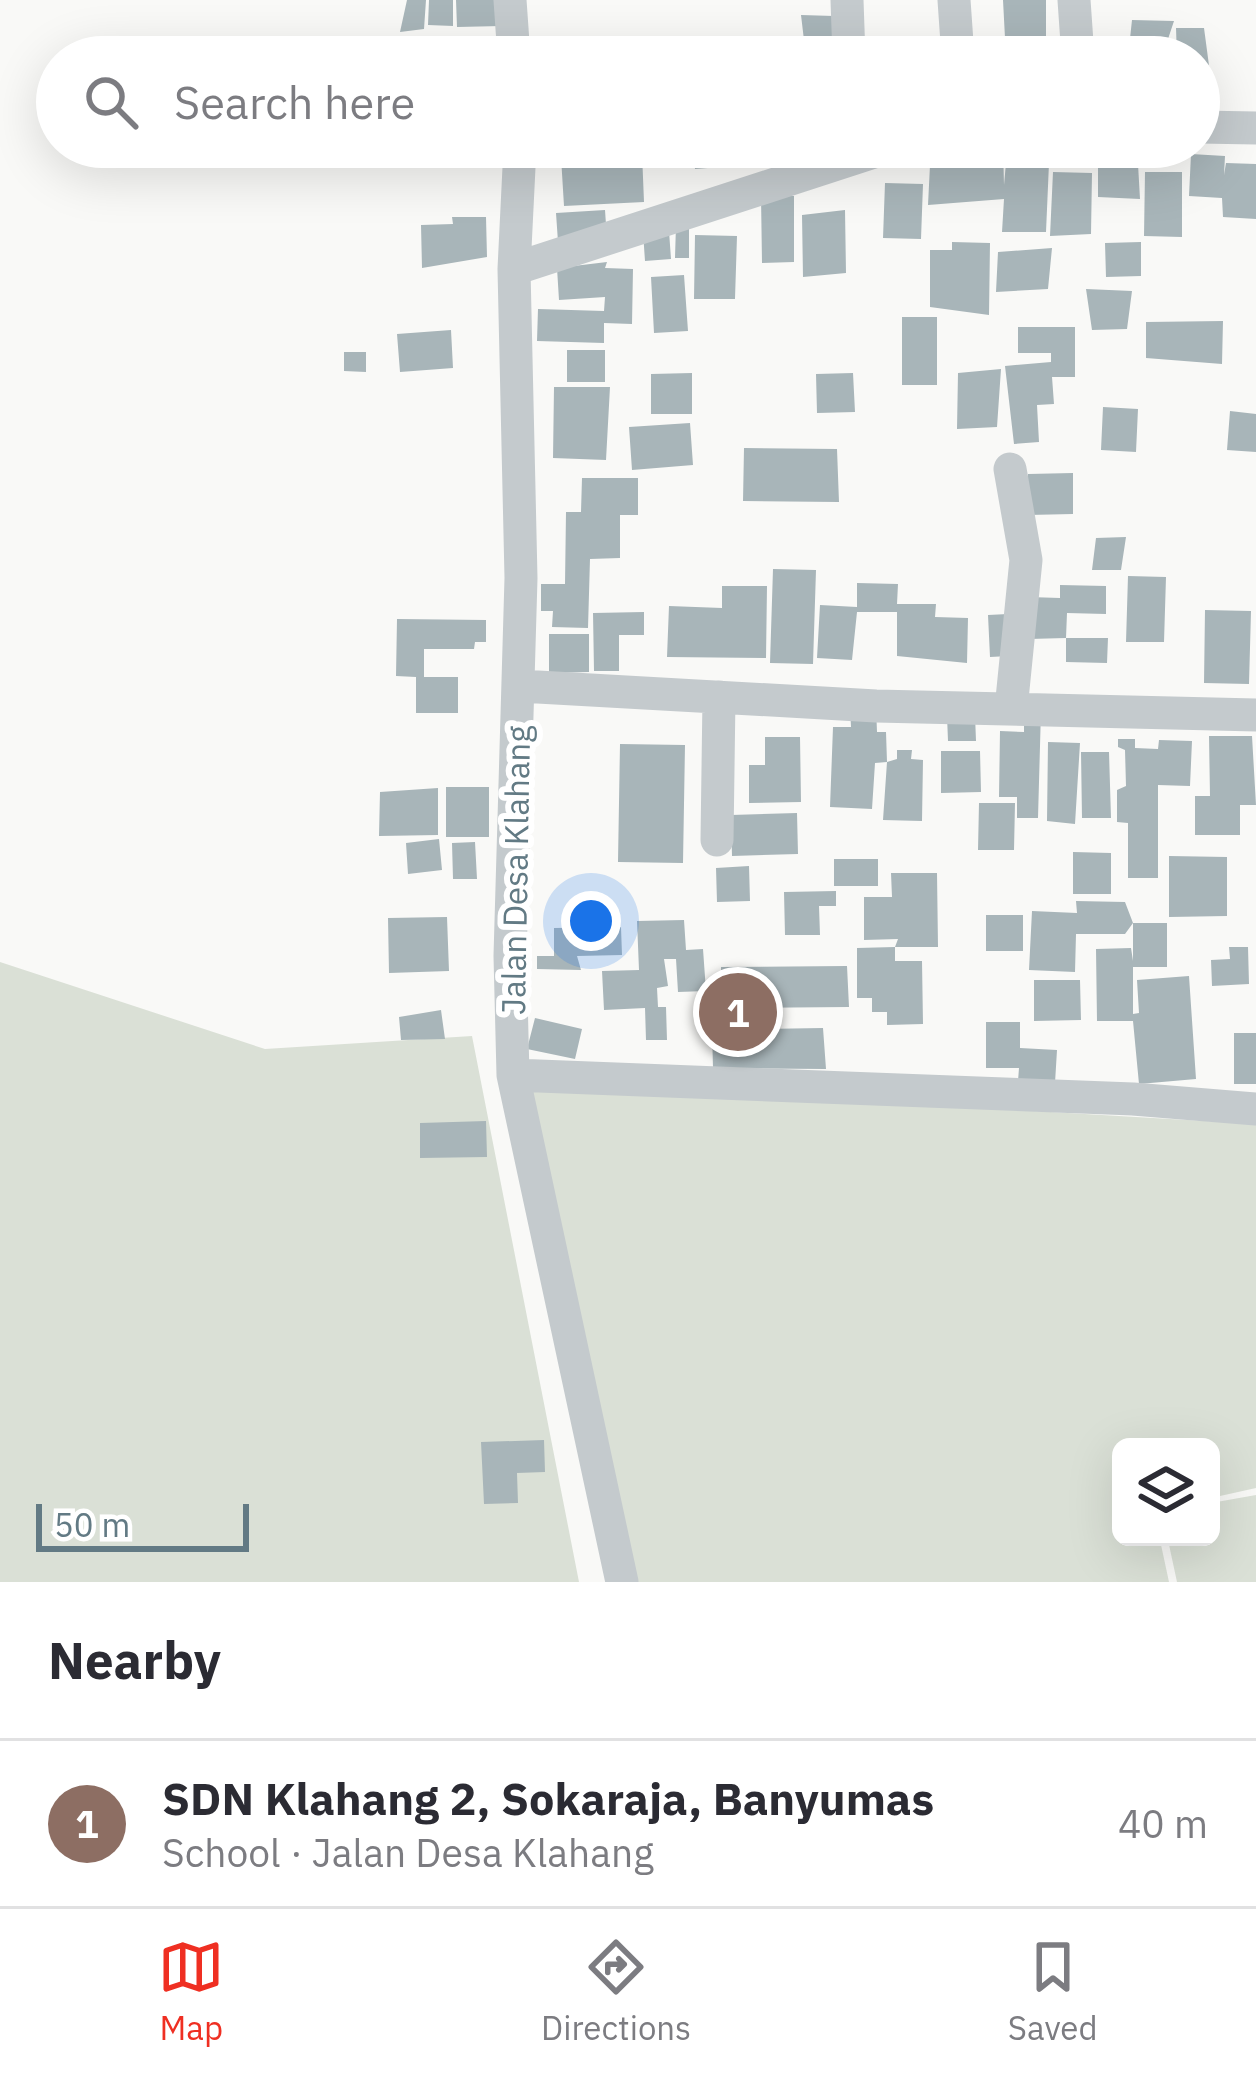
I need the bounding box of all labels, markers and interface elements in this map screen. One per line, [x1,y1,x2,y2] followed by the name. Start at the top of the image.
[36,36,1220,168] search box
[78,69,144,135] icon: search
[174,73,415,131] text: Search here
[491,724,539,1015] street label: Jalan Desa Klahang
[561,891,621,951] your location
[699,967,777,1057] pin: 1
[1112,1438,1220,1546] map controls
[1112,1438,1220,1546] button: layers
[36,1498,249,1551] scale bar
[54,1503,130,1546] text: 50 m
[48,1627,221,1693] text: Nearby
[162,1769,934,1827] text: SDN Klahang 2, Sokaraja, Banyumas
[75,1798,99,1849] text: 1
[1118,1798,1208,1849] text: 40 m
[162,1827,654,1878] text: School · Jalan Desa Klahang
[158,1934,224,2049] tab: Map
[541,1934,691,2049] tab: Directions
[1008,1934,1098,2049] tab: Saved

